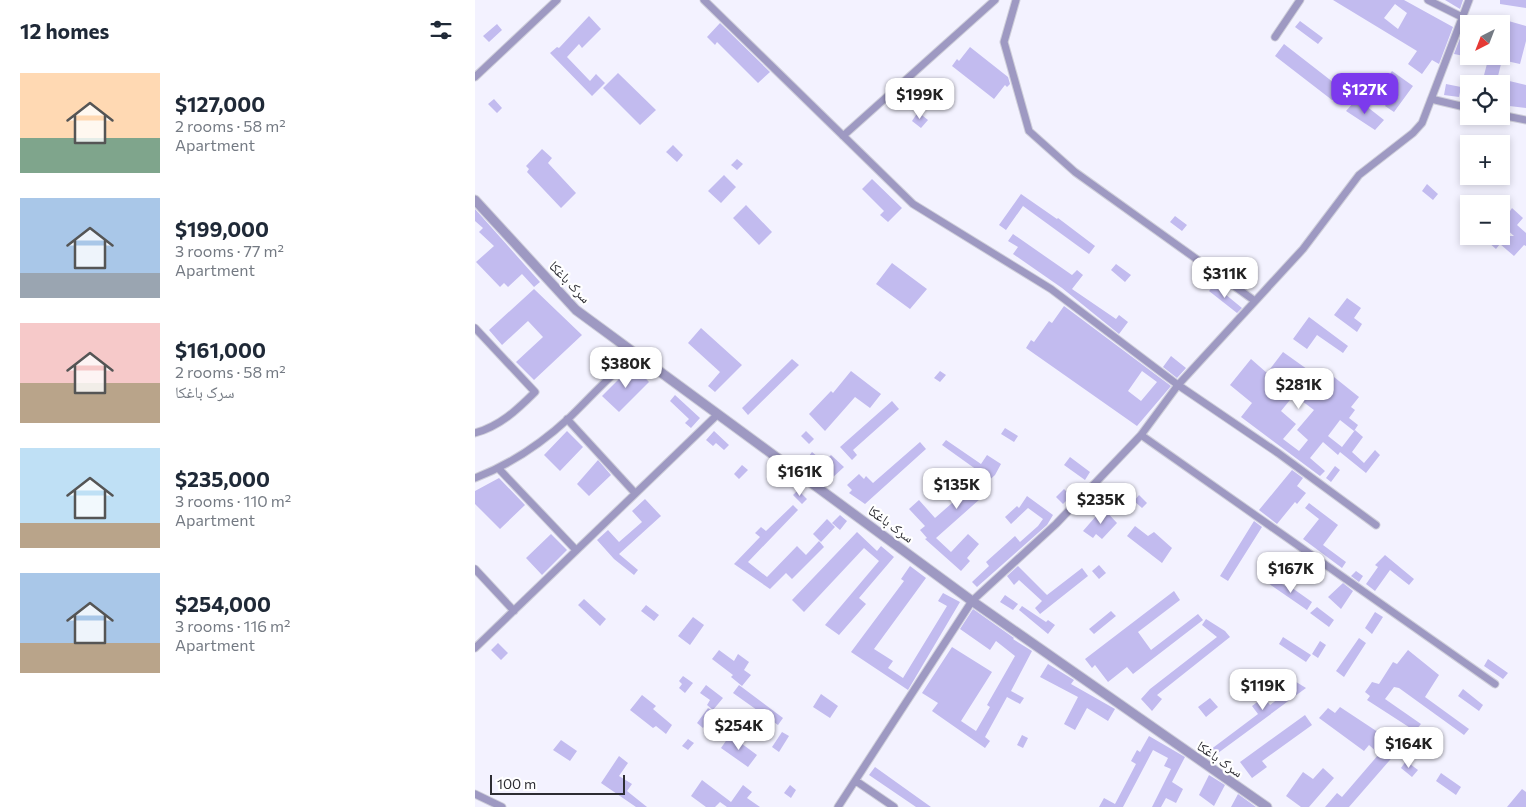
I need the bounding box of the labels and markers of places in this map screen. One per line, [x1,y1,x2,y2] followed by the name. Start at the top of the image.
[1330,72,1400,115] pin: $127K
[885,78,955,120] pin: $199K
[1190,256,1260,299] pin: $311K
[591,346,661,389] pin: $380K
[1264,368,1334,410] pin: $281K
[765,454,835,497] pin: $161K
[922,468,992,510] pin: $135K
[1066,482,1136,525] pin: $235K
[1256,552,1326,594] pin: $167K
[1228,668,1298,711] pin: $119K
[704,708,774,751] pin: $254K
[1374,726,1444,769] pin: $164K

